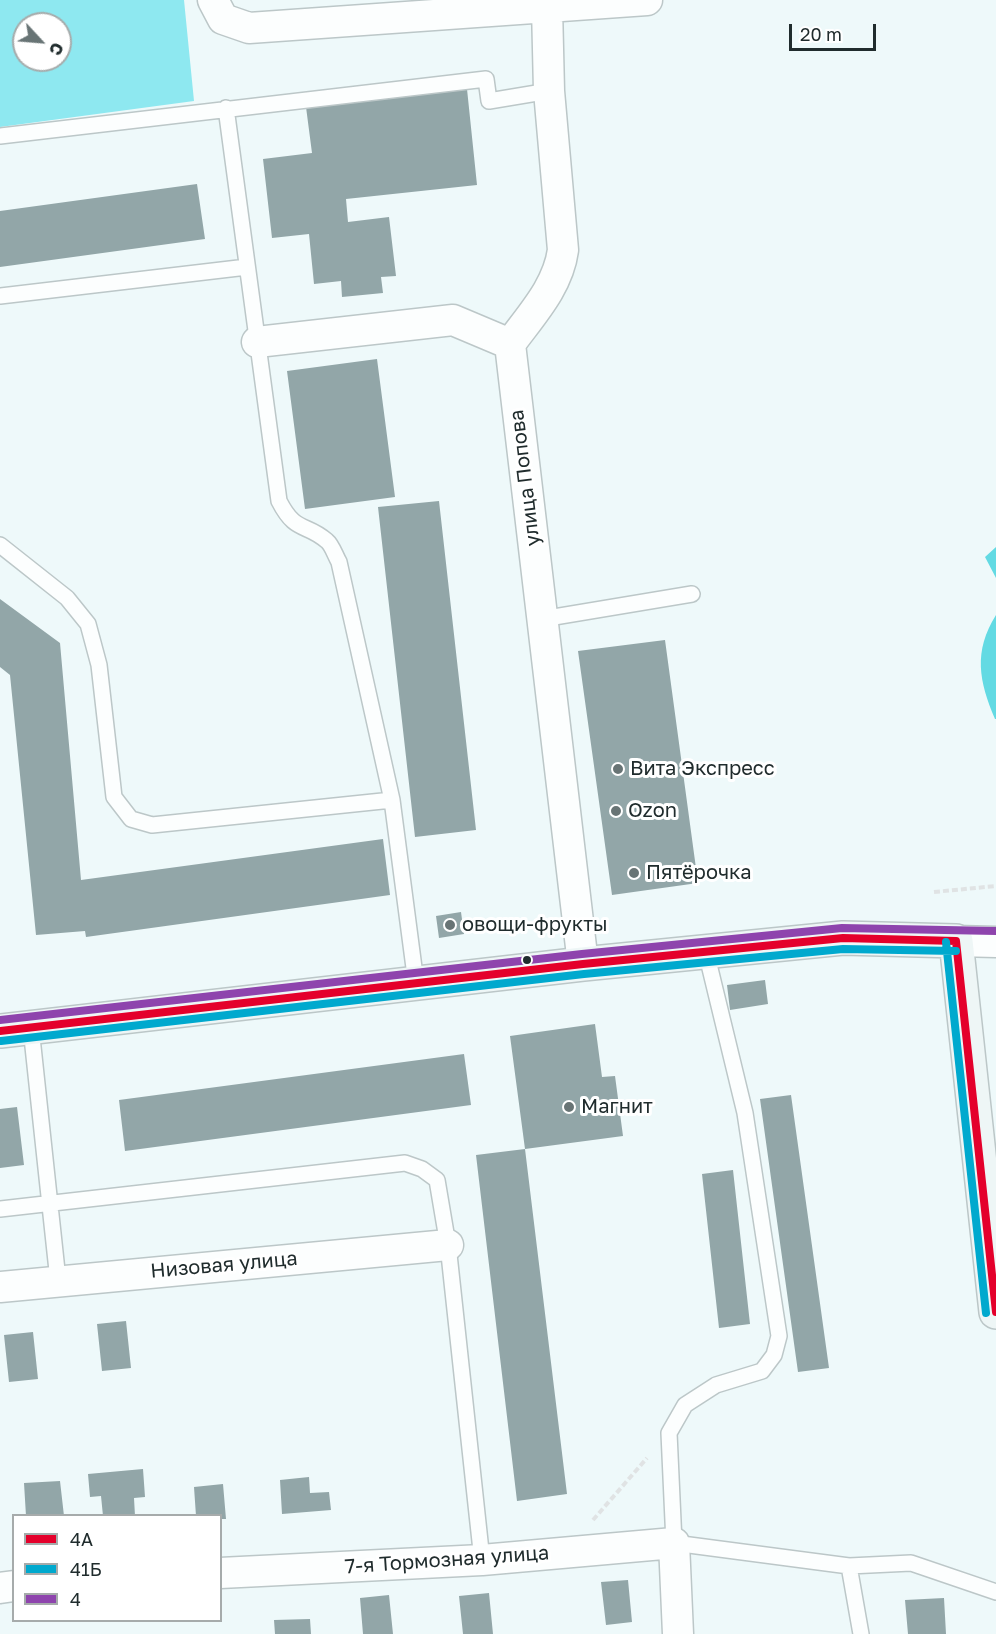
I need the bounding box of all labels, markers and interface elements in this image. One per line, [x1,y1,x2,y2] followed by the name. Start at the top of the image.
[12,12,72,72] north arrow
[792,12,879,50] scale bar
[800,23,842,45] text: 20 m
[45,40,68,59] text: С
[505,408,545,548] street label: улица Попова
[630,757,775,781] place label: Вита Экспресс
[611,762,625,776] marker: Вита Экспресс
[628,799,677,823] place label: Ozon
[609,804,623,818] marker: Ozon
[646,861,752,885] place label: Пятёрочка
[627,866,641,880] marker: Пятёрочка
[462,913,608,937] place label: овощи-фрукты
[443,918,457,932] marker: овощи-фрукты
[521,954,533,966] unlabelled marker
[581,1095,653,1119] place label: Магнит
[562,1100,576,1114] marker: Магнит
[149,1247,299,1283] street label: Низовая улица
[12,1514,222,1622] legend
[70,1528,93,1550] text: 4А
[344,1541,550,1579] street label: 7-я Тормозная улица
[70,1558,102,1580] text: 41Б
[70,1588,81,1610] text: 4

